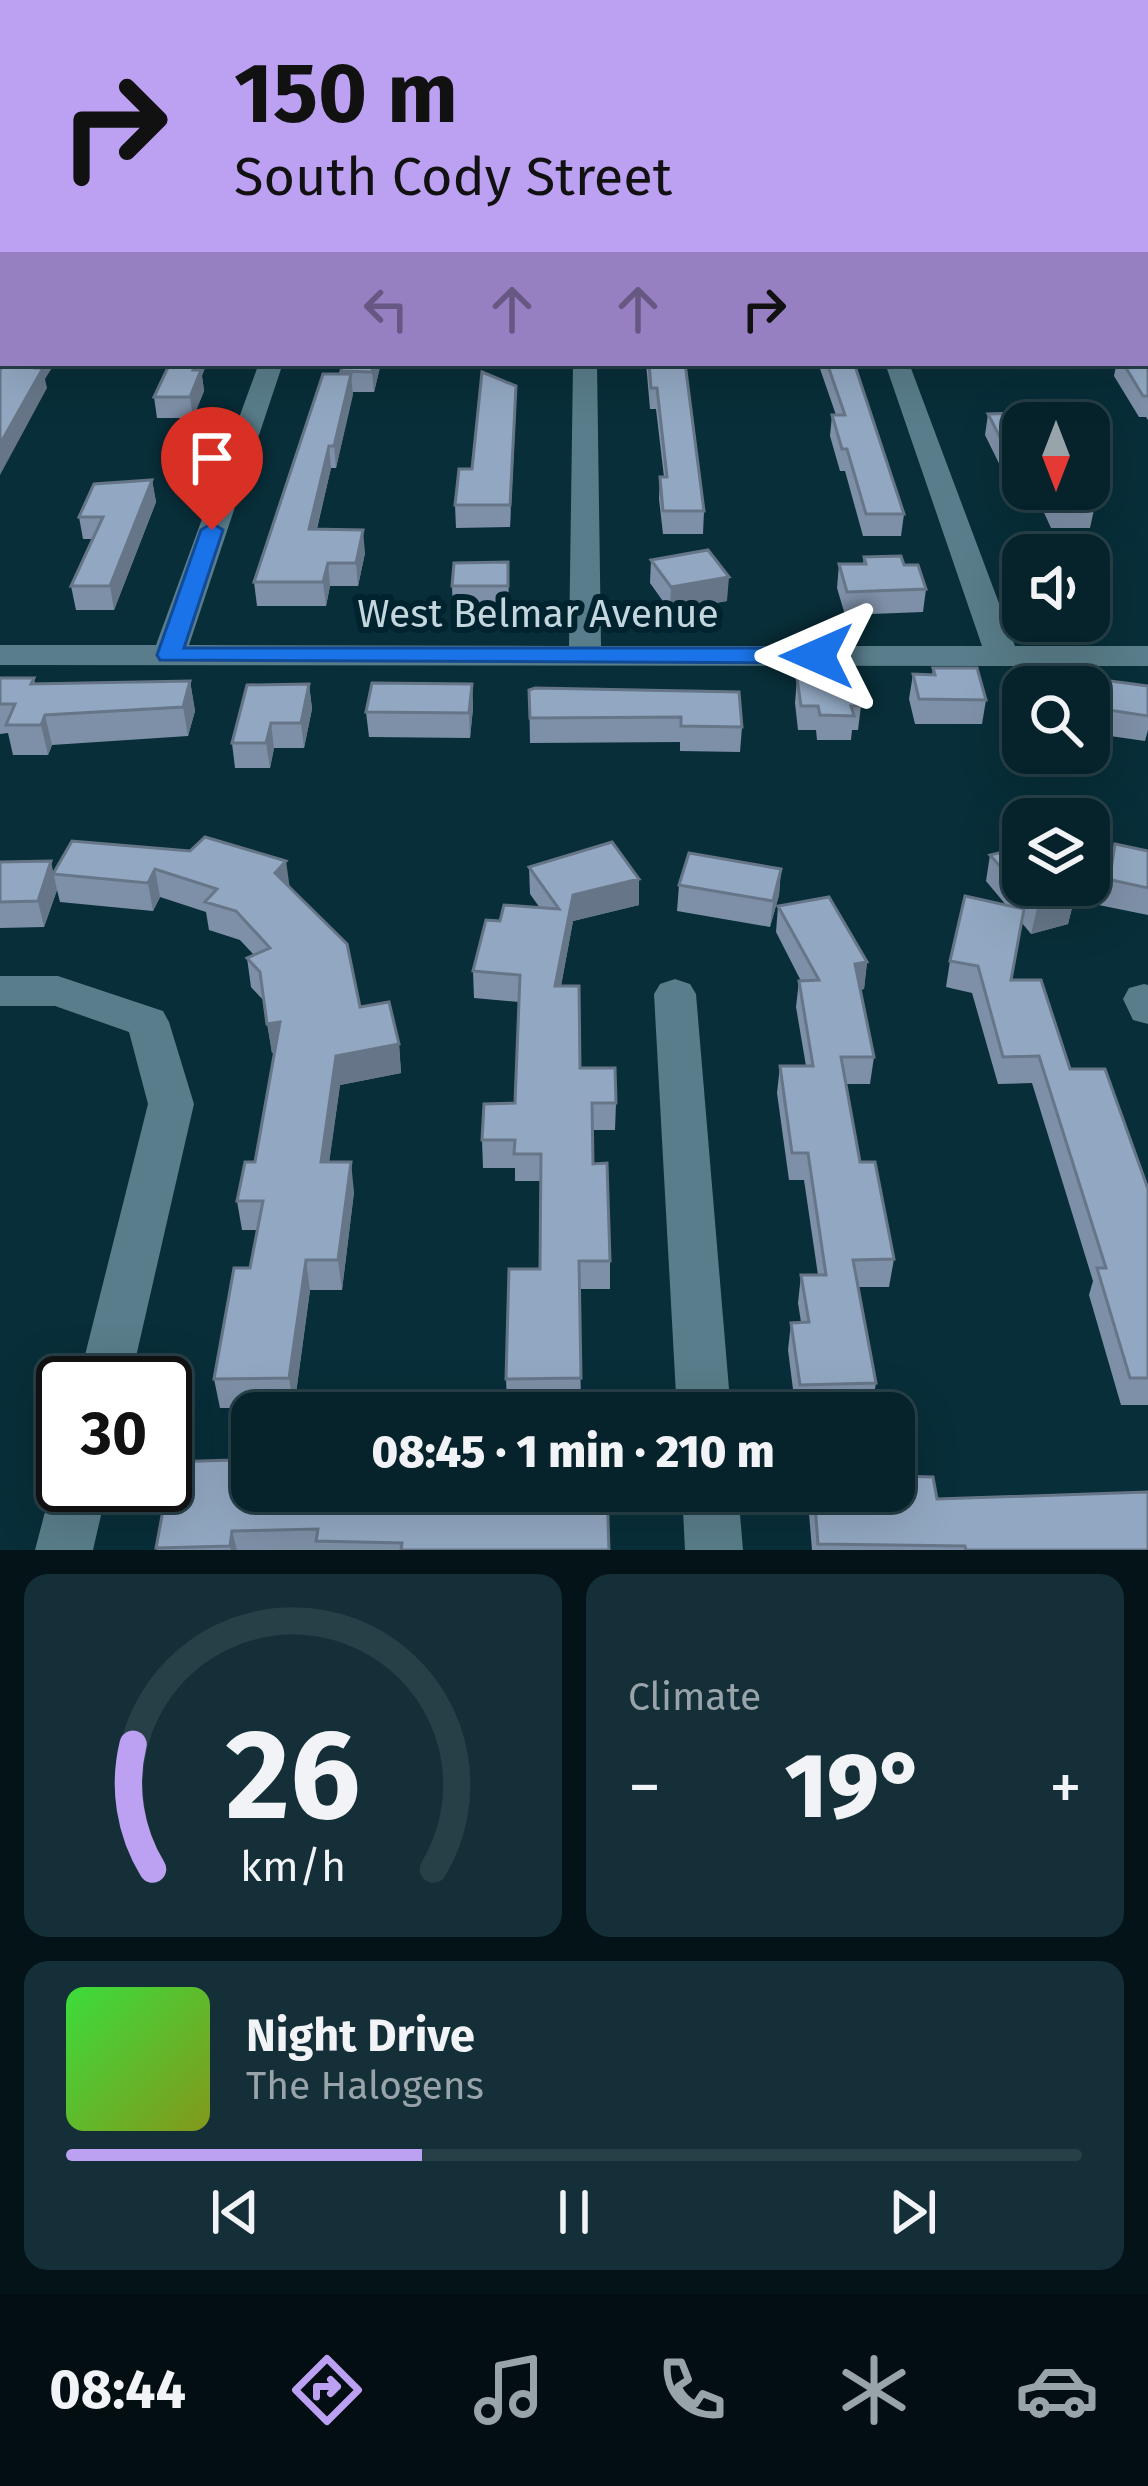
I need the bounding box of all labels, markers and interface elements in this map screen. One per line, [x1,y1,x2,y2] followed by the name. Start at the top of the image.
[234,43,458,144] text: 150 m
[36,48,192,204] icon: right
[234,145,672,209] text: South Cody Street
[353,276,419,342] icon: left
[479,276,545,342] icon: ahead
[605,276,671,342] icon: ahead
[731,276,797,342] icon: right
[1002,402,1110,510] north arrow
[1002,402,1110,906] map controls
[161,407,263,530] pin
[179,425,245,491] icon: arrive
[1002,534,1110,642] button: sound
[357,591,719,637] street label: West Belmar Avenue
[754,593,880,719] position arrow
[1002,666,1110,774] button: search
[1002,798,1110,906] button: layers
[36,1356,192,1512] speed limit sign: 30
[371,1425,775,1479] text: 08:45 · 1 min · 210 m
[628,1674,761,1720] text: Climate
[226,1701,360,1851] text: 26
[785,1733,925,1841] text: 19°
[628,1748,661,1827] text: −
[1049,1748,1082,1827] text: +
[240,1840,346,1891] text: km/h
[246,2009,475,2063] text: Night Drive
[246,2063,484,2109] text: The Halogens
[202,2179,268,2245] icon: previous
[541,2179,607,2245] icon: pause
[880,2179,946,2245] icon: next
[285,2348,369,2432] icon: directions
[467,2348,551,2432] icon: music
[650,2348,734,2432] icon: phone
[832,2348,916,2432] icon: climate
[1015,2348,1099,2432] icon: car
[49,2358,186,2422] text: 08:44

